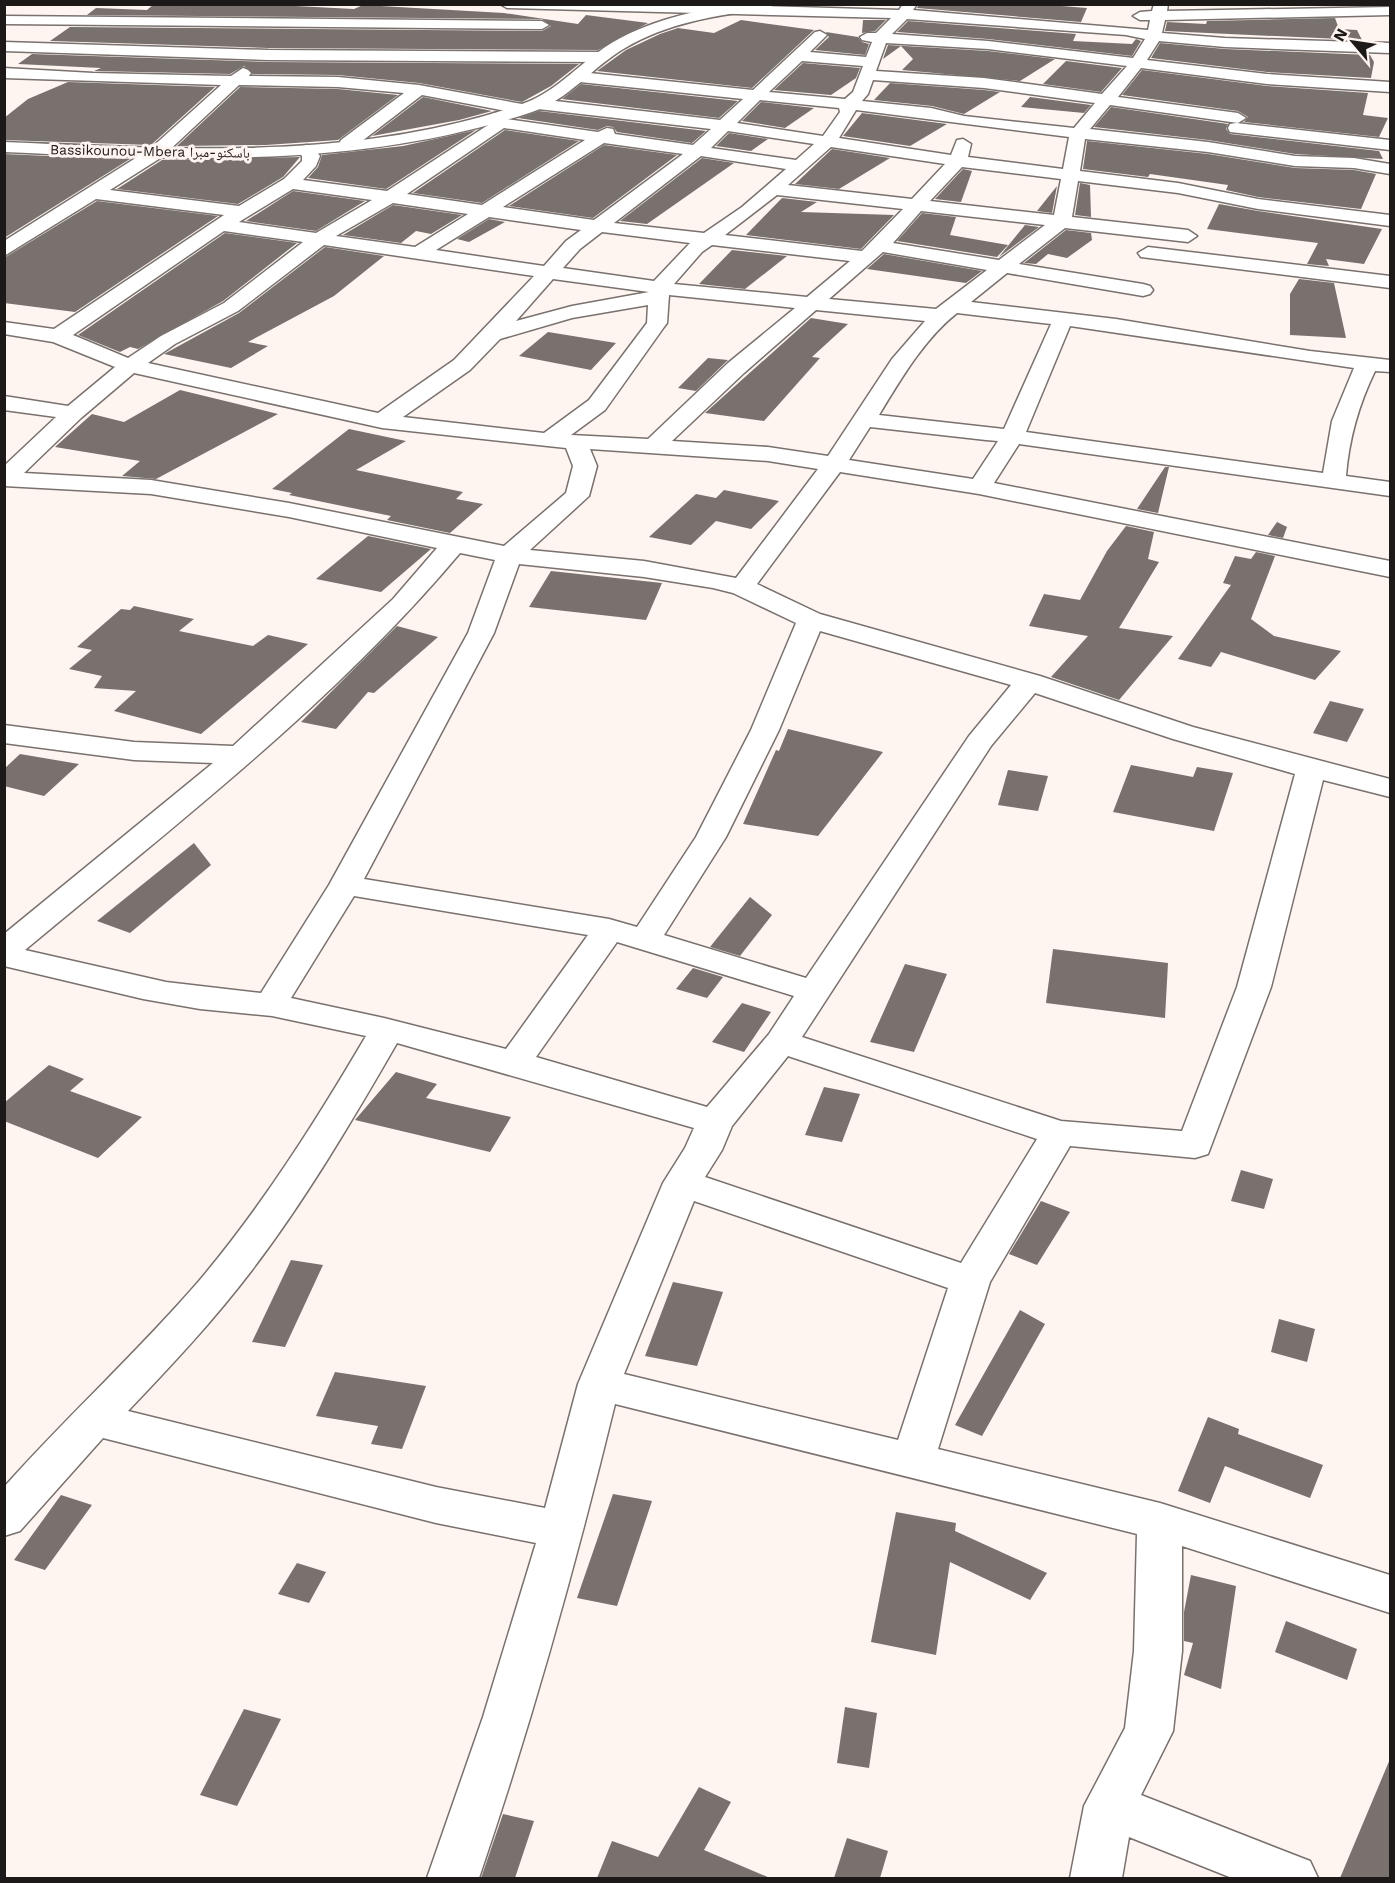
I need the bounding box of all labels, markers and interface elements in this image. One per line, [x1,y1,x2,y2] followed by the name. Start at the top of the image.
[1323,12,1383,72] north arrow
[1329,25,1352,45] text: N
[50,141,250,162] street label: Bassikounou-Mbera باسكنو-مبرا

